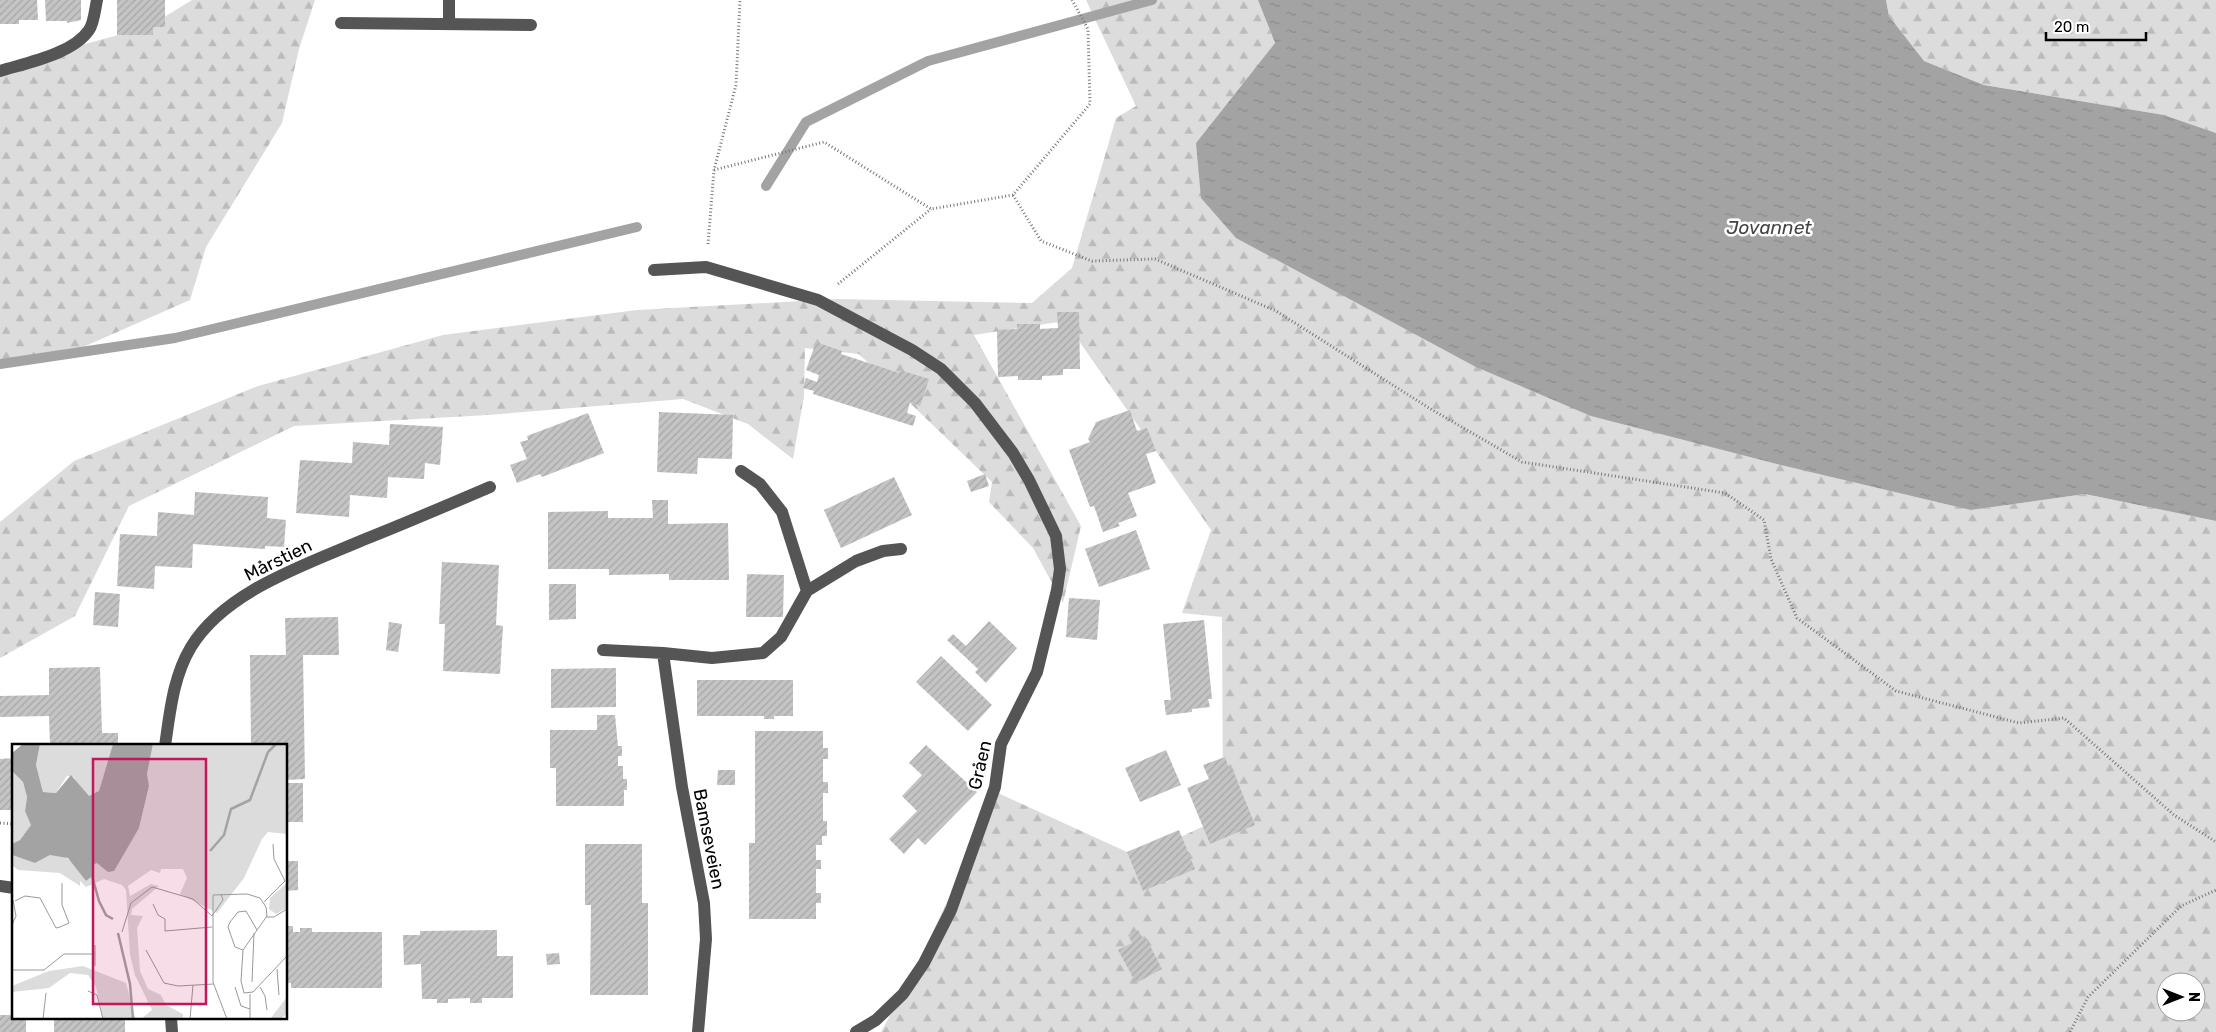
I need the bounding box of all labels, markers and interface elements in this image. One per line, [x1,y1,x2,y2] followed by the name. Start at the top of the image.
[2046,10,2146,42] scale bar
[2054,18,2089,36] text: 20 m
[1727,216,1812,239] water label: Jovannet
[241,534,315,586] street label: Mårstien
[964,738,996,792] street label: Gråen
[12,744,288,1020] inset map
[688,787,730,891] street label: Bamseveien
[2156,972,2206,1022] north arrow
[2185,992,2202,1002] text: N

